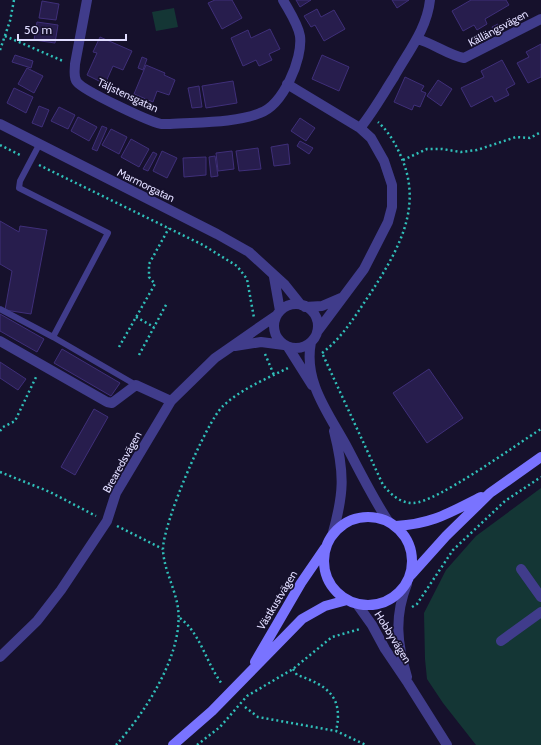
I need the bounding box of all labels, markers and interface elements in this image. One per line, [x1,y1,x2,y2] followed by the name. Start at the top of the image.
[466,6,530,50] street label: Källängsvägen
[18,16,126,42] scale bar
[24,22,52,37] text: 50 m
[95,75,161,115] street label: Täljstensgatan
[115,165,177,205] street label: Marmorgatan
[99,429,145,495] street label: Brearedsvägen
[254,568,300,632] street label: Västkustvägen
[371,608,415,666] street label: Hobbyvägen

